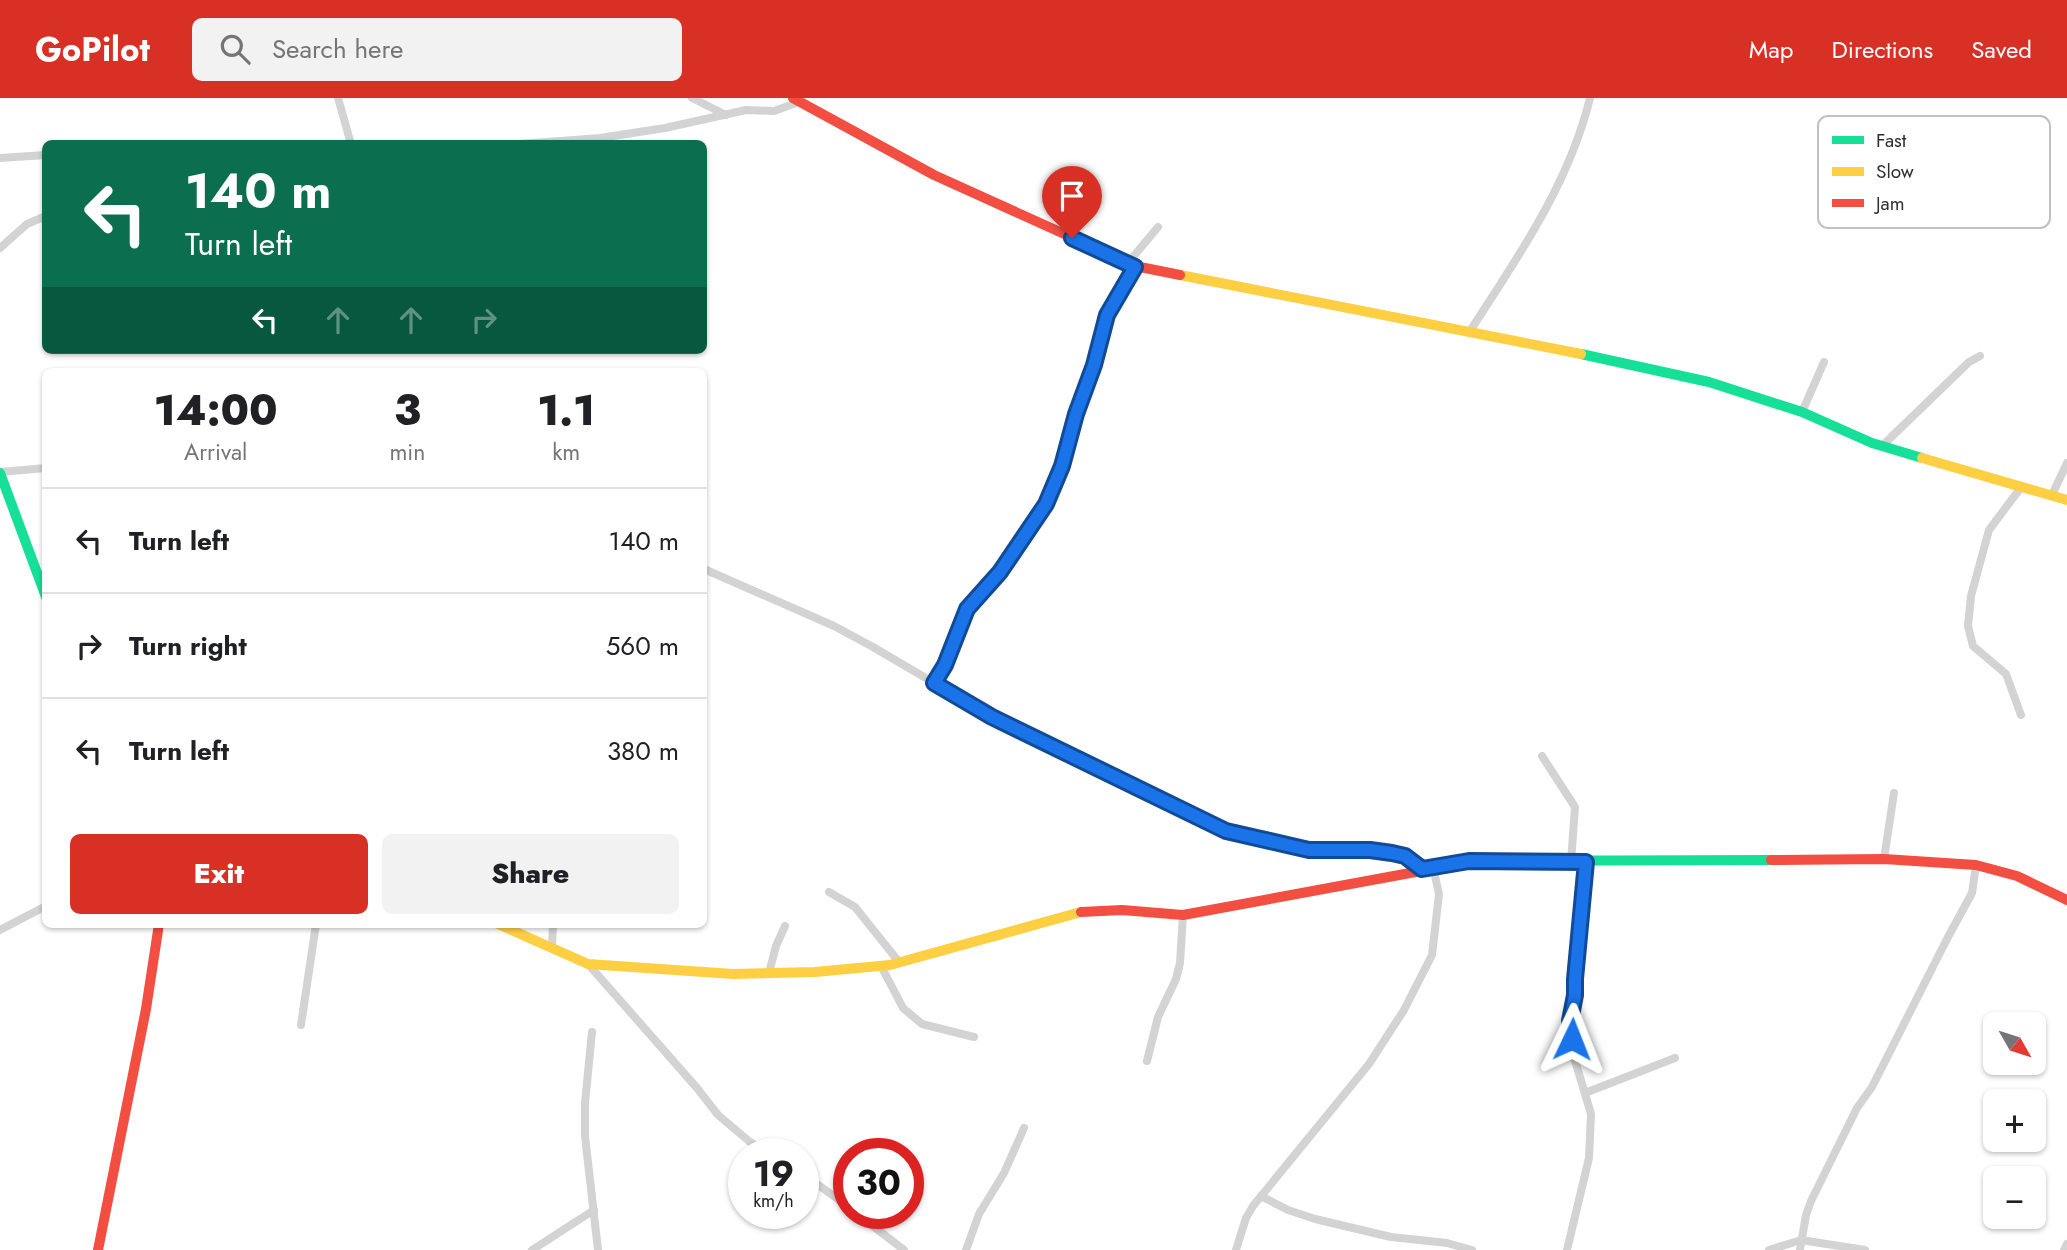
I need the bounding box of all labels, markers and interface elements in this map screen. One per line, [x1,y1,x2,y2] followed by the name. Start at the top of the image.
[192,18,682,81] search box
[35,26,150,73] text: GoPilot
[216,30,254,68] icon: search
[272,30,403,68] text: Search here
[1749,32,1794,67] text: Map
[1832,32,1933,67] text: Directions
[1971,32,2032,67] text: Saved
[1818,116,2050,228] legend
[1876,127,1907,154] text: Fast
[185,156,331,226] text: 140 m
[1876,158,1914,185] text: Slow
[1042,166,1102,238] pin
[70,168,161,259] icon: left
[1053,177,1091,215] icon: arrive
[1873,190,1905,217] text: Jam
[185,221,292,267] text: Turn left
[246,301,284,339] icon: left
[319,301,357,339] icon: ahead
[392,301,430,339] icon: ahead
[465,301,503,339] icon: right
[154,380,278,441] text: 14:00
[394,380,421,441] text: 3
[537,380,595,441] text: 1.1
[184,435,247,469] text: Arrival
[389,435,425,469] text: min
[552,435,580,469] text: km
[70,522,108,560] icon: left
[129,522,229,560] text: Turn left
[608,522,679,560] text: 140 m
[70,627,108,665] icon: right
[129,627,247,665] text: Turn right
[606,627,679,665] text: 560 m
[70,732,108,770] icon: left
[129,732,229,770] text: Turn left
[607,732,679,770] text: 380 m
[70,834,368,914] button: Exit
[382,834,679,914] button: Share
[1535,1002,1609,1076] position arrow
[1983,1012,2046,1074] north arrow
[1983,1012,2046,1229] map controls
[1983,1089,2046,1152] button: +
[833,1138,924,1229] speed limit sign: 30
[753,1149,794,1199] text: 19
[1983,1166,2046,1229] button: −
[753,1188,794,1214] text: km/h

